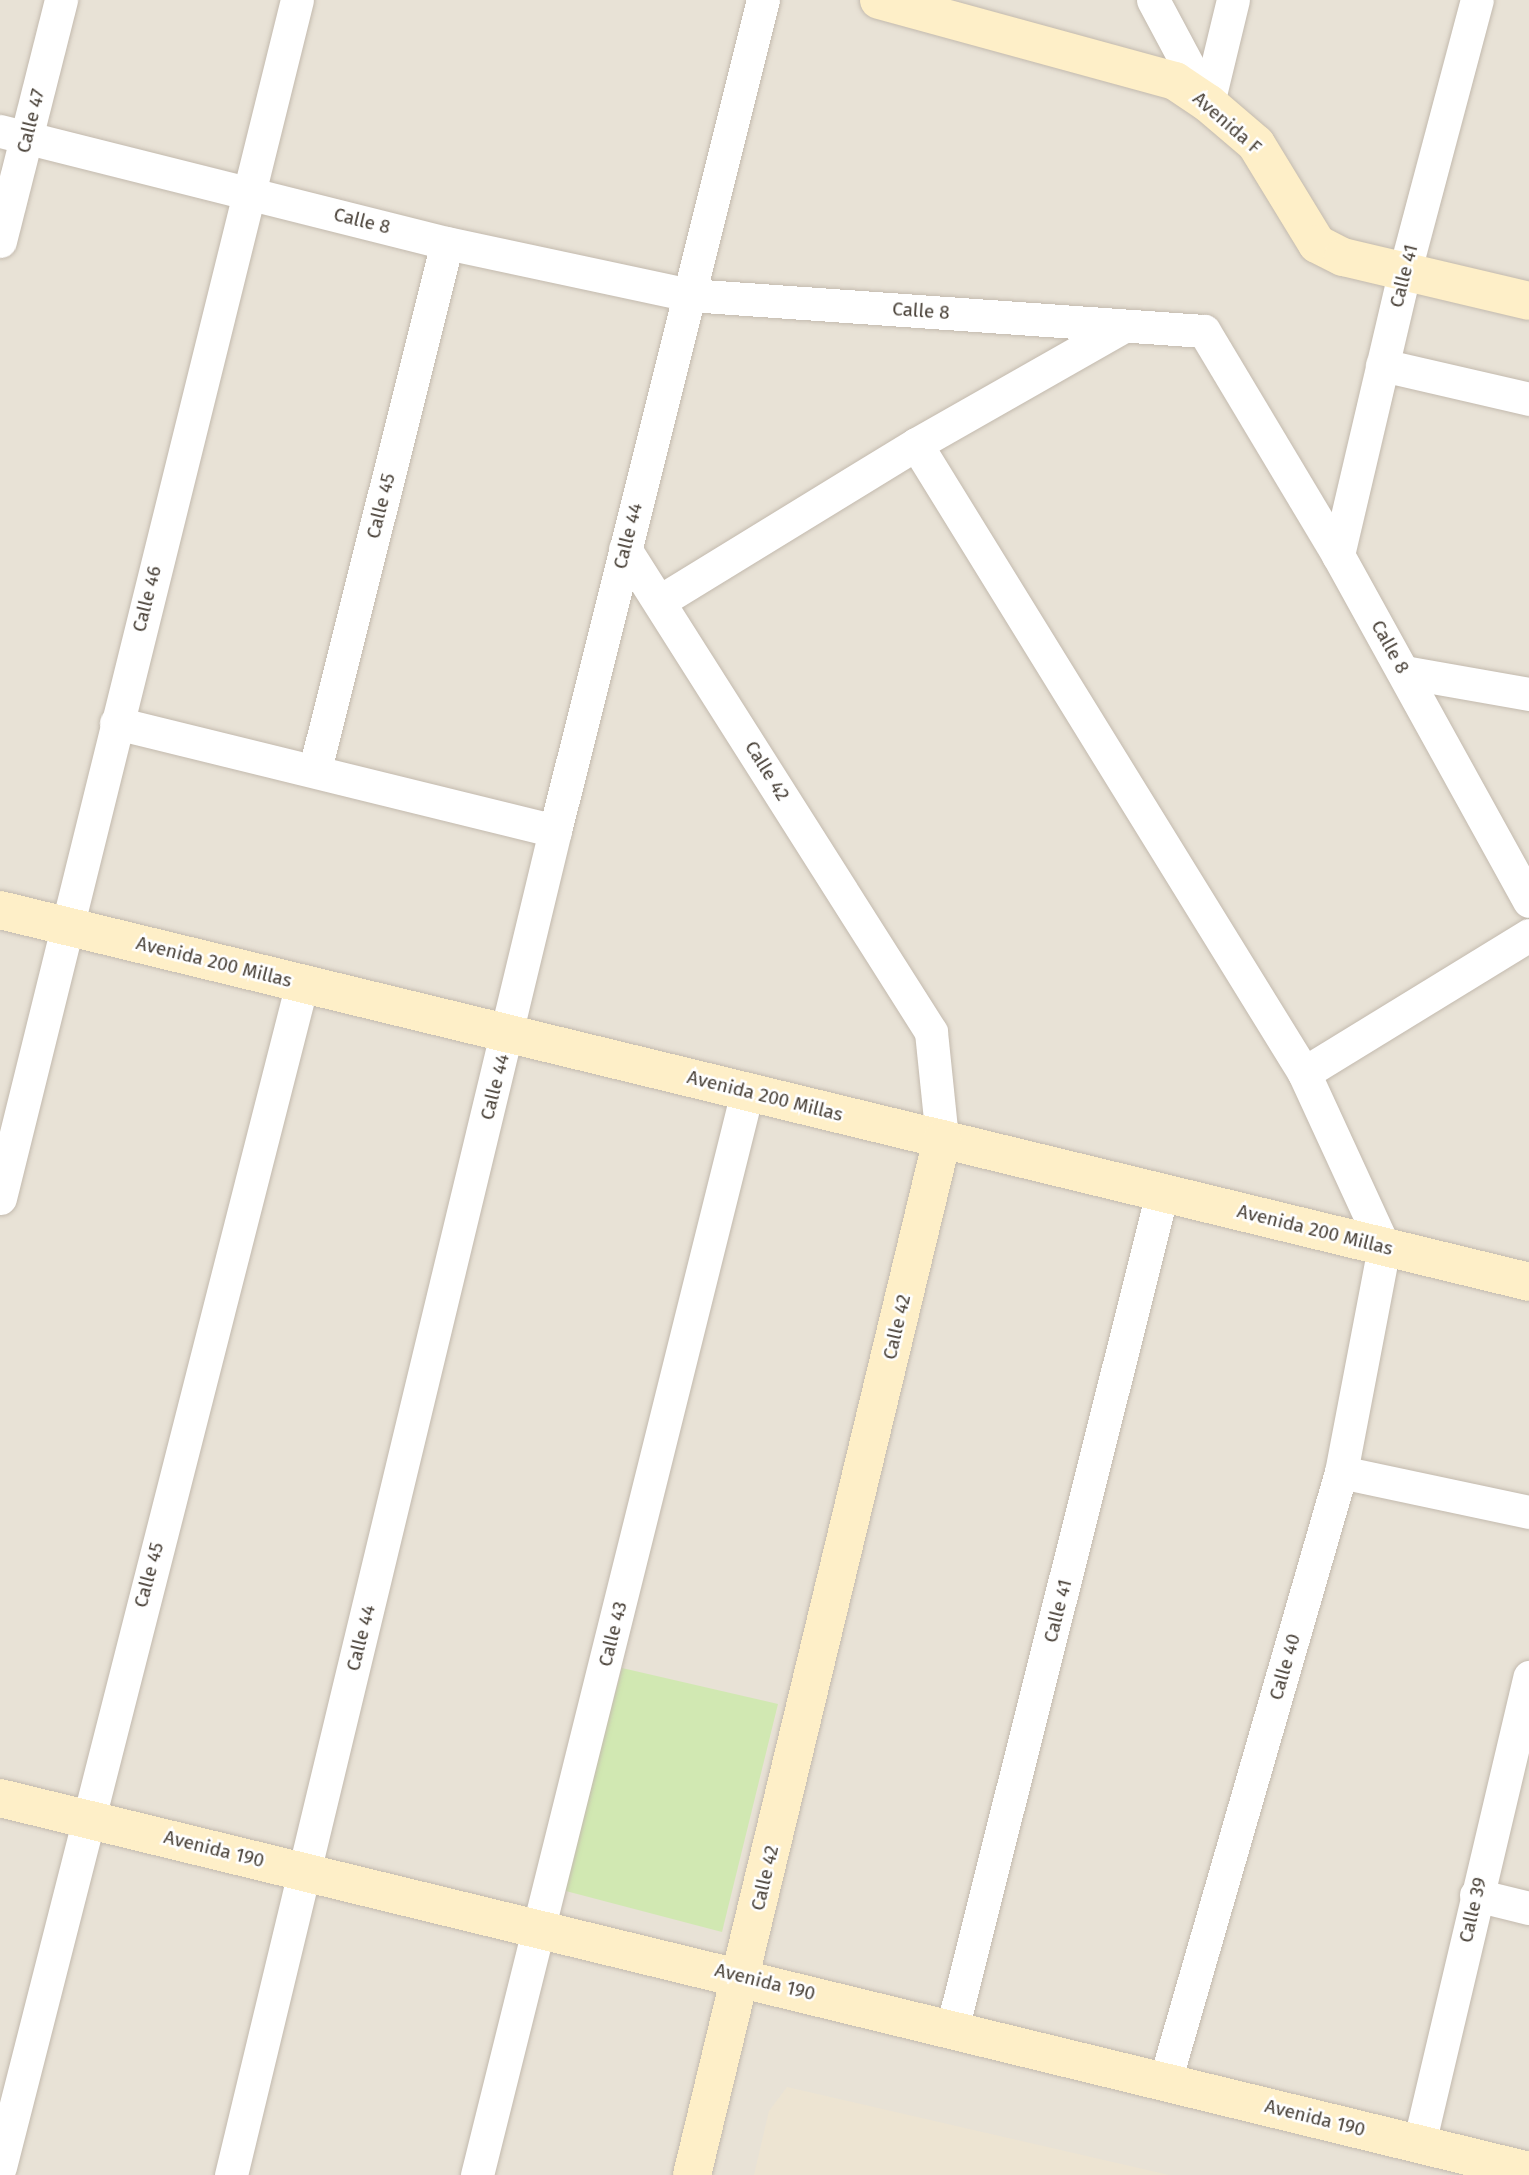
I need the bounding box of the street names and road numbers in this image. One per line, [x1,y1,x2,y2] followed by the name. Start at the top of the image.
[12,87,50,155] street label: Calle 47
[1188,87,1266,159] street label: Avenida F
[331,203,393,239] street label: Calle 8
[1385,242,1423,310] street label: Calle 41
[892,298,950,324] street label: Calle 8
[362,471,400,541] street label: Calle 45
[609,501,647,571] street label: Calle 44
[128,564,166,634] street label: Calle 46
[1366,616,1414,678] street label: Calle 8
[740,737,794,805] street label: Calle 42
[134,932,294,992] street label: Avenida 200 Millas
[476,1052,514,1122] street label: Calle 44
[685,1066,845,1126] street label: Avenida 200 Millas
[1235,1200,1395,1260] street label: Avenida 200 Millas
[878,1292,916,1362] street label: Calle 42
[129,1540,169,1610] street label: Calle 45
[1039,1577,1077,1645] street label: Calle 41
[594,1599,632,1669] street label: Calle 43
[342,1603,380,1673] street label: Calle 44
[1265,1631,1305,1703] street label: Calle 40
[161,1826,267,1872] street label: Avenida 190
[746,1843,784,1913] street label: Calle 42
[1454,1875,1492,1945] street label: Calle 39
[712,1959,818,2005] street label: Avenida 190
[1262,2095,1368,2141] street label: Avenida 190

